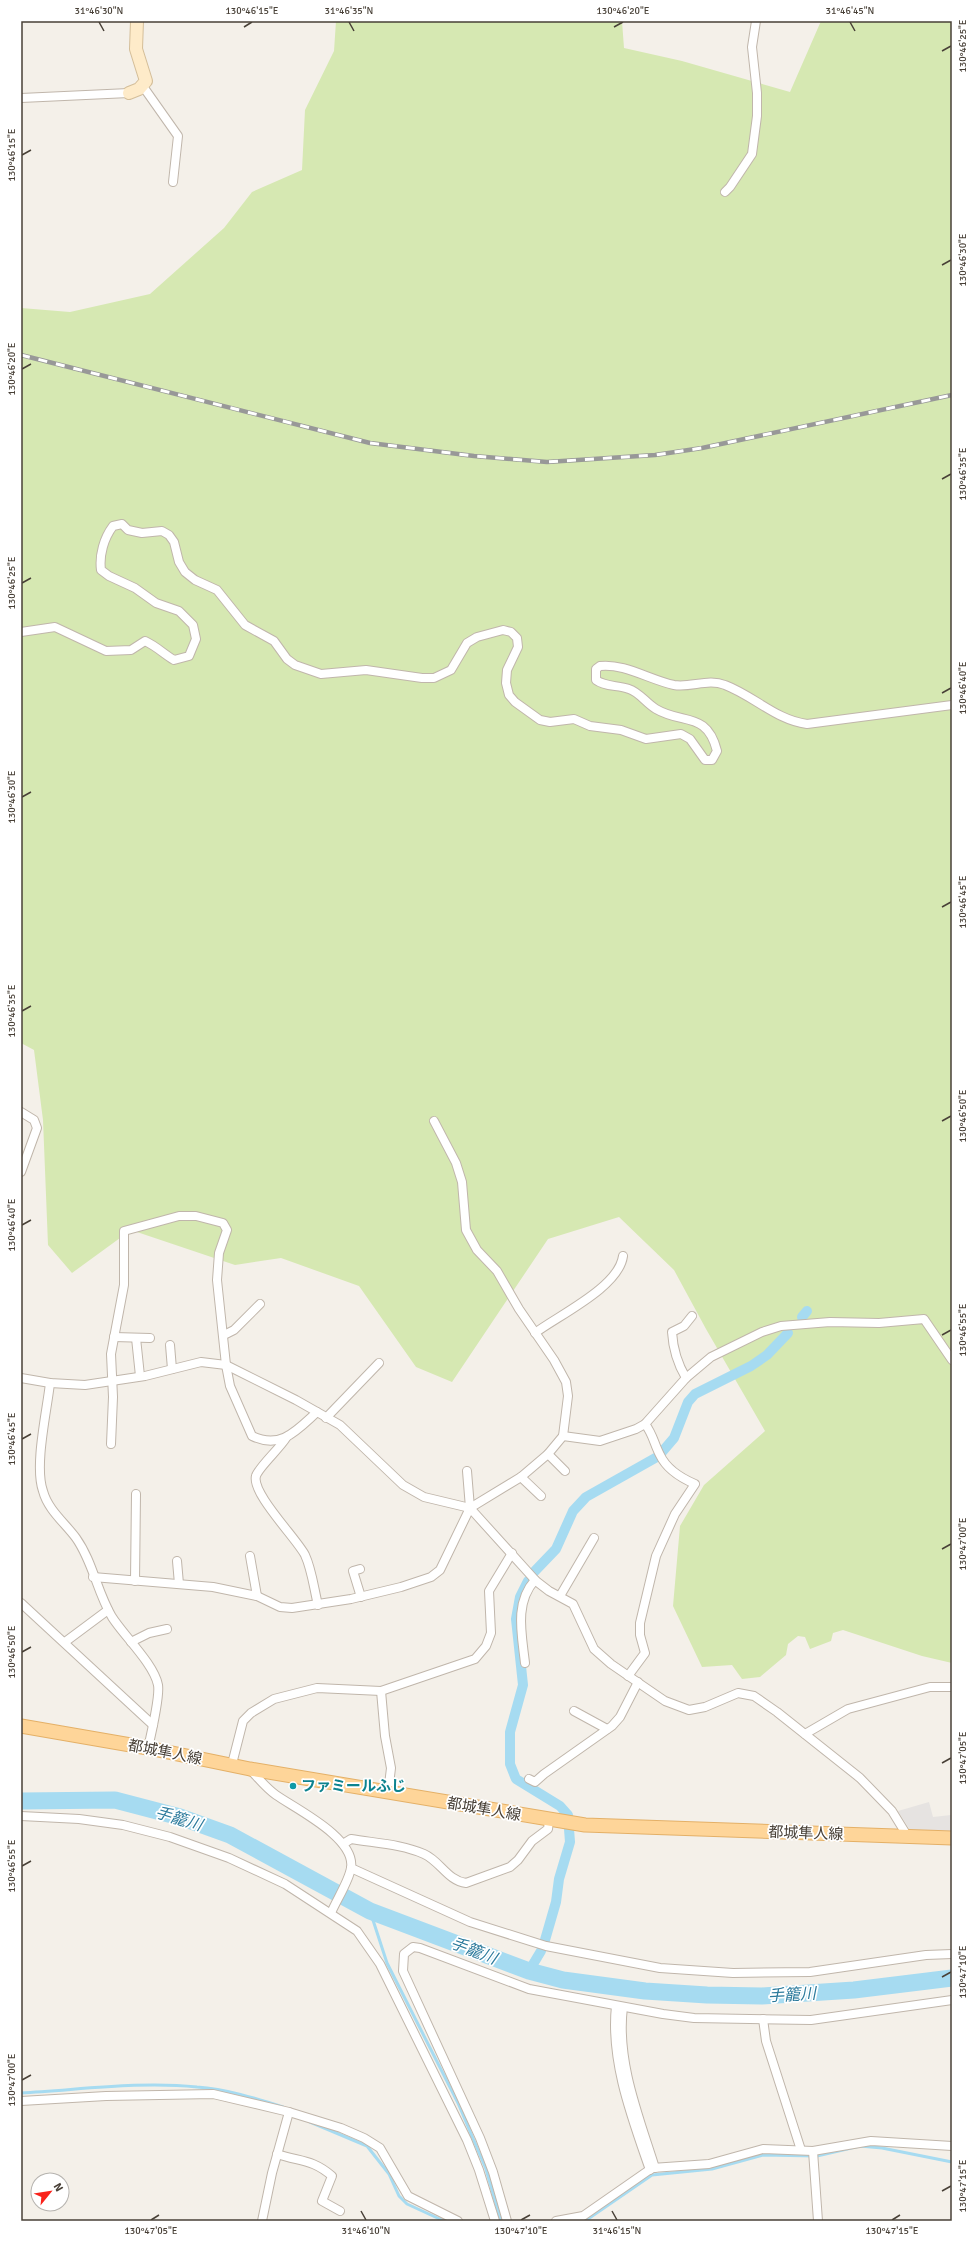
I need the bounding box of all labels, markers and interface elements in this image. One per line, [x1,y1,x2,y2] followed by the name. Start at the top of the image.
[75,5,123,17] text: 31°46'30"N
[225,5,279,17] text: 130°46'15"E
[325,5,373,17] text: 31°46'35"N
[596,5,650,17] text: 130°46'20"E
[826,5,874,17] text: 31°46'45"N
[957,19,969,73] text: 130°46'25"E
[6,128,18,182] text: 130°46'15"E
[957,233,969,287] text: 130°46'30"E
[6,342,18,396] text: 130°46'20"E
[957,447,969,501] text: 130°46'35"E
[6,556,18,610] text: 130°46'25"E
[957,661,969,715] text: 130°46'40"E
[6,770,18,824] text: 130°46'30"E
[957,875,969,929] text: 130°46'45"E
[6,984,18,1038] text: 130°46'35"E
[957,1089,969,1143] text: 130°46'50"E
[6,1198,18,1252] text: 130°46'40"E
[957,1303,969,1357] text: 130°46'55"E
[6,1412,18,1466] text: 130°46'45"E
[957,1517,969,1571] text: 130°47'00"E
[6,1625,18,1679] text: 130°46'50"E
[957,1731,969,1785] text: 130°47'05"E
[126,1736,204,1768] street label: 都城隼人線
[301,1777,406,1795] place label: ファミールふじ
[288,1781,298,1791] marker: ファミールふじ
[445,1794,523,1824] street label: 都城隼人線
[153,1802,206,1836] water label: 手籠川
[768,1823,844,1843] street label: 都城隼人線
[6,1839,18,1893] text: 130°46'55"E
[448,1933,501,1970] water label: 手籠川
[957,1945,969,1999] text: 130°47'10"E
[768,1984,819,2006] water label: 手籠川
[6,2053,18,2107] text: 130°47'00"E
[957,2159,969,2213] text: 130°47'15"E
[30,2172,70,2212] north arrow
[51,2181,66,2194] text: N
[124,2225,178,2237] text: 130°47'05"E
[342,2225,390,2237] text: 31°46'10"N
[494,2225,548,2237] text: 130°47'10"E
[593,2225,641,2237] text: 31°46'15"N
[865,2225,919,2237] text: 130°47'15"E

